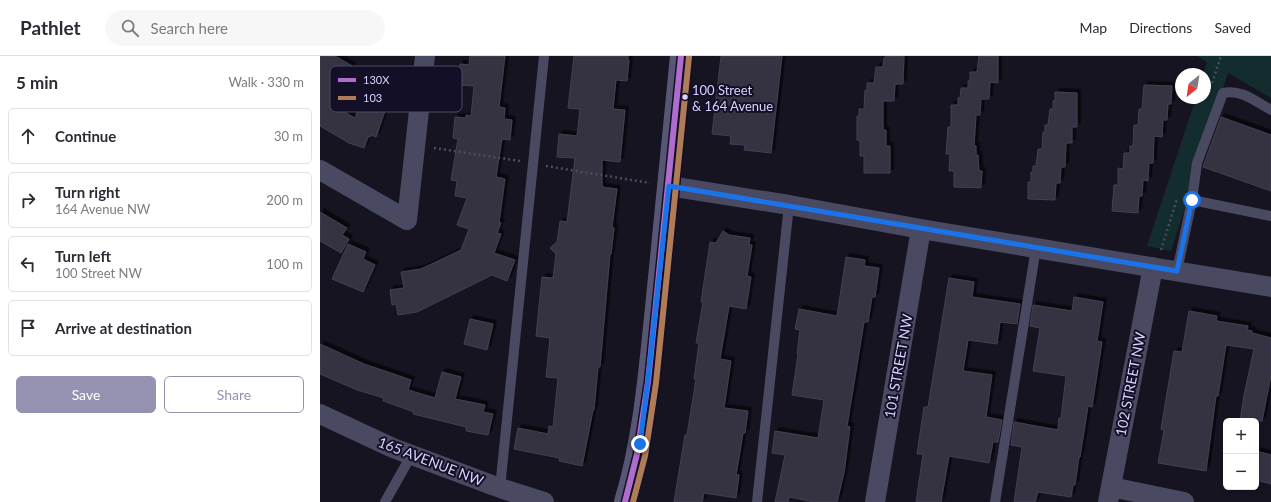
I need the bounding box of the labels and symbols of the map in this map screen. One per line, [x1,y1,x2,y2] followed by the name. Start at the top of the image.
[330,66,462,112] legend
[1175,68,1211,104] north arrow
[363,73,390,86] text: 130X
[692,82,773,114] place label: 100 Street & 164 Avenue
[363,91,382,104] text: 103
[680,92,690,102] marker: 100 Street & 164 Avenue
[1183,191,1201,209] route start
[880,312,916,419] street label: 101 STREET NW
[1112,330,1148,437] street label: 102 STREET NW
[376,433,487,489] street label: 165 AVENUE NW
[631,435,649,453] route end

